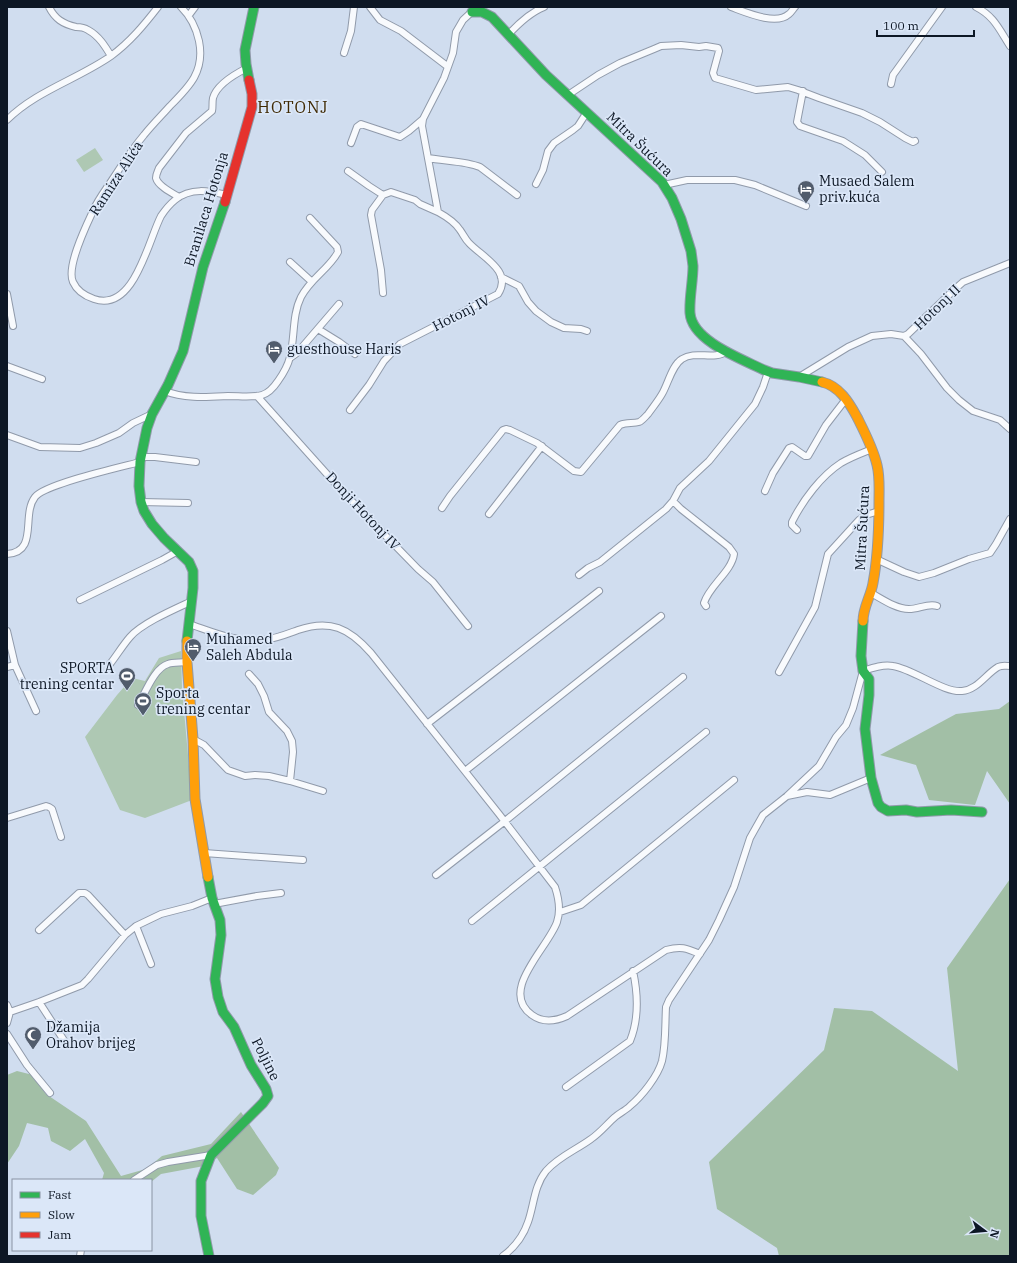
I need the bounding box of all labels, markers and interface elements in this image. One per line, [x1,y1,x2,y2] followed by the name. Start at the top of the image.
[877,12,974,38] scale bar
[883,18,919,33] text: 100 m
[257,97,329,117] district label: HOTONJ
[603,107,678,180] street label: Mitra Šućura
[85,137,147,219] street label: Ramiza Alića
[180,149,232,269] street label: Branilaca Hotonja
[819,172,915,206] place label: Musaed Salem priv.kuća
[796,179,816,204] hotel icon: Musaed Salem priv.kuća
[910,280,964,334] street label: Hotonj II
[429,291,493,335] street label: Hotonj IV
[264,339,284,364] hotel icon: guesthouse Haris
[287,340,402,358] place label: guesthouse Haris
[322,468,404,554] street label: Donji Hotonj IV
[850,485,873,571] street label: Mitra Šućura
[206,630,293,664] place label: Muhamed Saleh Abdula
[183,637,203,662] hotel icon: Muhamed Saleh Abdula
[20,659,115,693] place label: SPORTA trening centar
[117,666,137,691] sports icon: SPORTA trening centar
[156,684,251,718] place label: Sporta trening centar
[133,691,153,716] sports icon: Sporta trening centar
[46,1018,136,1052] place label: Džamija Orahov brijeg
[23,1025,43,1050] mosque icon: Džamija Orahov brijeg
[248,1035,284,1083] street label: Poljine
[12,1179,152,1251] legend
[48,1187,72,1202] text: Fast
[48,1207,75,1222] text: Slow
[965,1211,1005,1251] north arrow
[48,1227,72,1242] text: Jam
[987,1228,1003,1240] text: N

